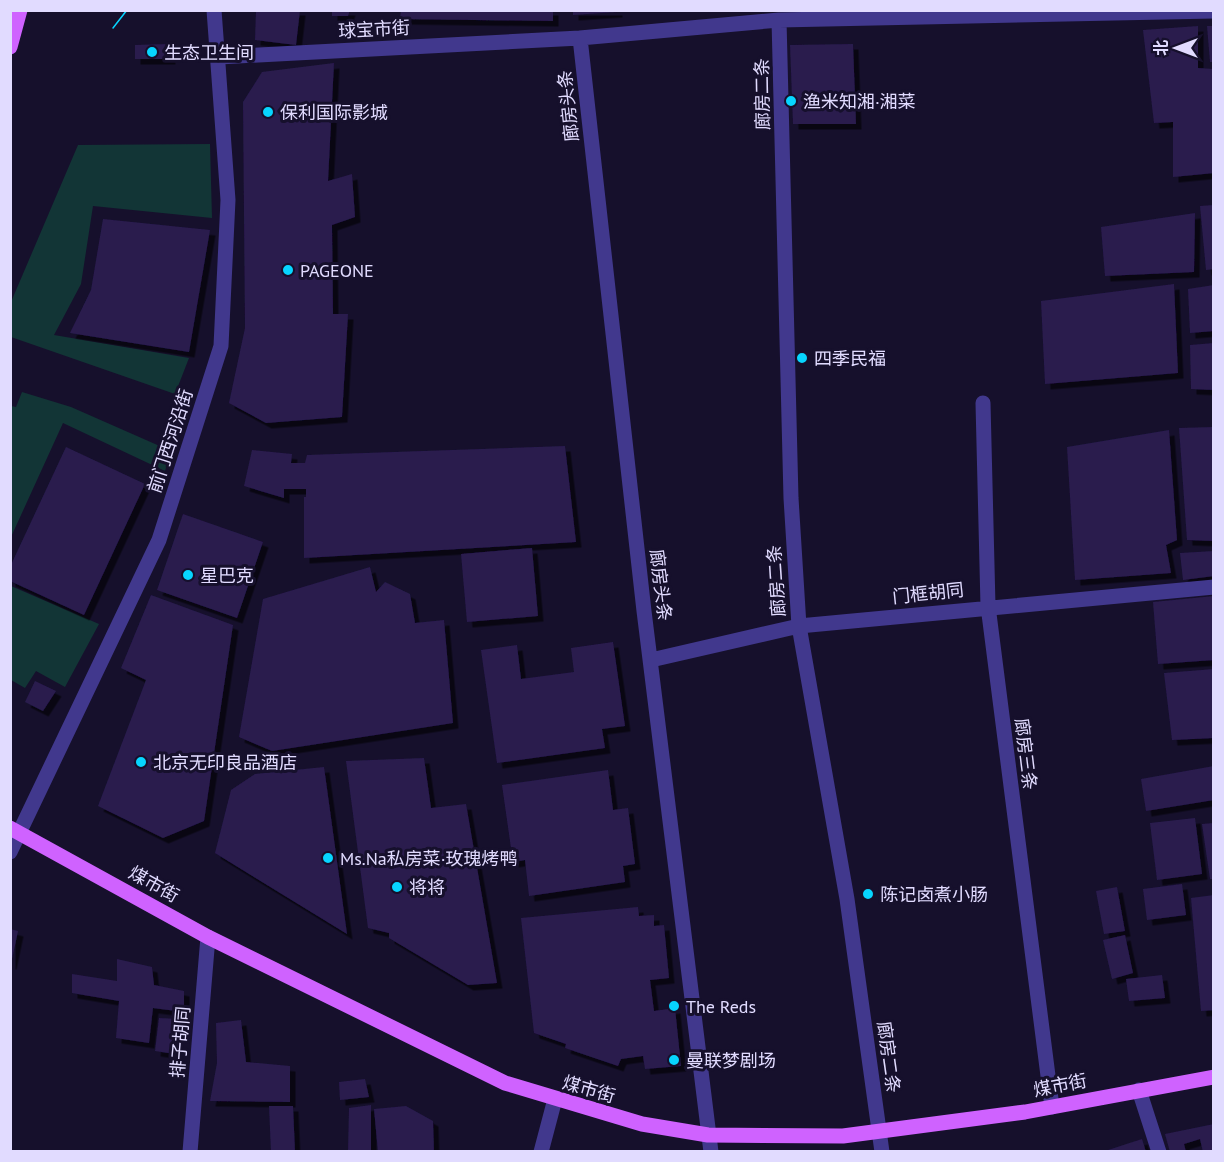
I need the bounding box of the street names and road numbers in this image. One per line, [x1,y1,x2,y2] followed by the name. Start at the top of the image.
[337,16,411,42] street label: 球宝市街
[750,58,774,130] street label: 廊房二条
[553,69,583,143] street label: 廊房头条
[142,386,198,496] street label: 前门西河沿街
[762,544,790,618] street label: 廊房二条
[645,548,677,622] street label: 廊房头条
[891,578,965,608] street label: 门框胡同
[1010,717,1042,791] street label: 廊房三条
[125,861,183,907] street label: 煤市街
[165,1005,195,1079] street label: 排子胡同
[873,1020,905,1094] street label: 廊房二条
[1031,1069,1089,1101] street label: 煤市街
[560,1071,618,1107] street label: 煤市街

